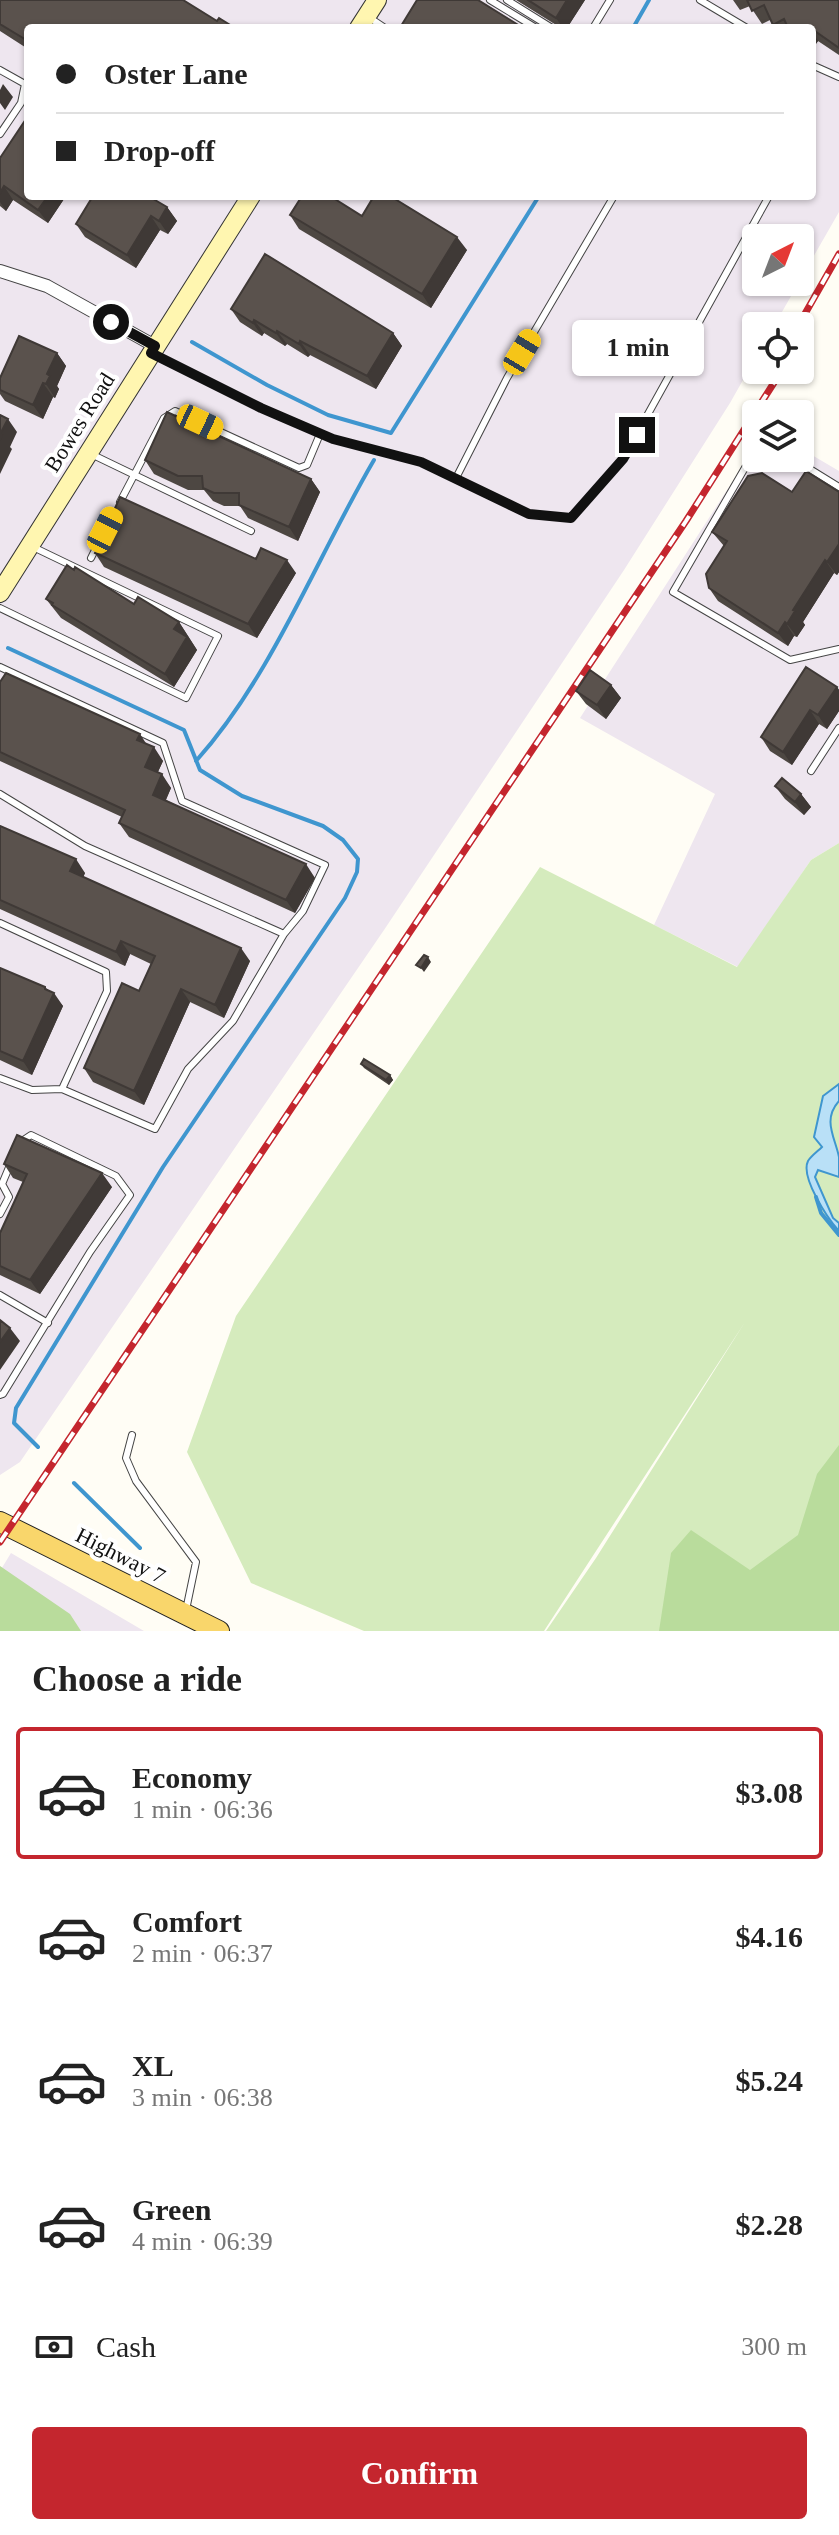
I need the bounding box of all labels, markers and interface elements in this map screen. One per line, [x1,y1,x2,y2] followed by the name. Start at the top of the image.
[104,57,248,90] text: Oster Lane
[104,134,215,167] text: Drop-off
[742,224,814,296] north arrow
[742,224,814,472] map controls
[93,304,129,340] route start
[742,312,814,384] button: locate
[571,319,703,375] callout: 1 min
[499,325,545,379] car
[607,333,669,362] text: 1 min
[39,368,120,476] street label: Bowes Road
[742,400,814,472] button: layers
[173,401,227,443] car
[619,417,655,453] route end
[83,503,127,557] car
[72,1522,170,1589] street label: Highway 7
[32,1659,242,1699] text: Choose a ride
[36,1757,108,1829] icon: car
[132,1761,252,1794] text: Economy
[736,1776,803,1809] text: $3.08
[132,1795,273,1824] text: 1 min · 06:36
[36,1901,108,1973] icon: car
[132,1905,242,1938] text: Comfort
[736,1920,803,1953] text: $4.16
[132,1939,273,1968] text: 2 min · 06:37
[36,2045,108,2117] icon: car
[132,2049,174,2082] text: XL
[736,2064,803,2097] text: $5.24
[132,2083,273,2112] text: 3 min · 06:38
[36,2189,108,2261] icon: car
[132,2193,211,2226] text: Green
[736,2208,803,2241] text: $2.28
[132,2227,273,2256] text: 4 min · 06:39
[32,2325,76,2369] icon: cash
[96,2330,156,2363] text: Cash
[741,2332,807,2361] text: 300 m
[32,2427,807,2519] button: Confirm

